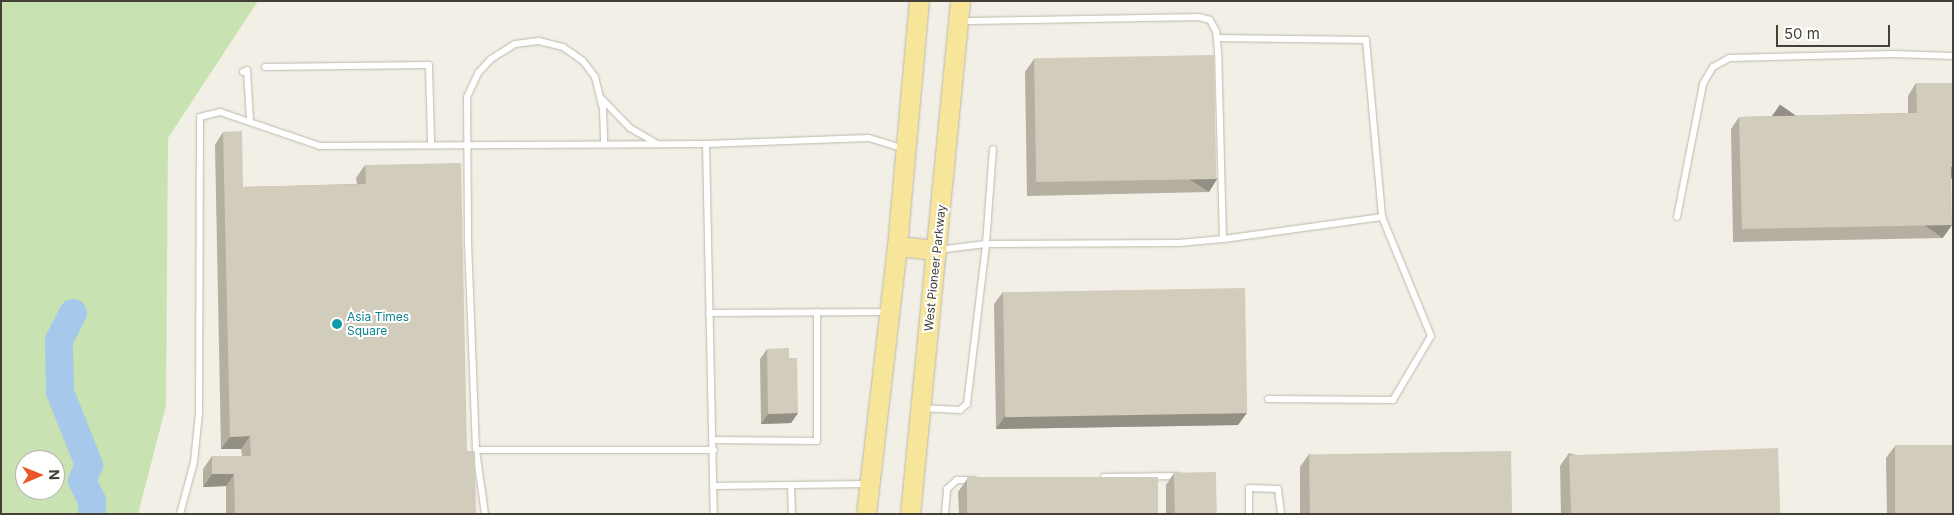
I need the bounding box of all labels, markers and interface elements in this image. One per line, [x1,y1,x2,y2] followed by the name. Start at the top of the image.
[1779,15,1893,47] scale bar
[1784,24,1820,43] text: 50 m
[921,204,949,332] street label: West Pioneer Parkway
[347,310,409,338] place label: Asia Times Square
[331,318,343,330] marker: Asia Times Square
[15,450,65,500] north arrow
[46,469,63,480] text: N

